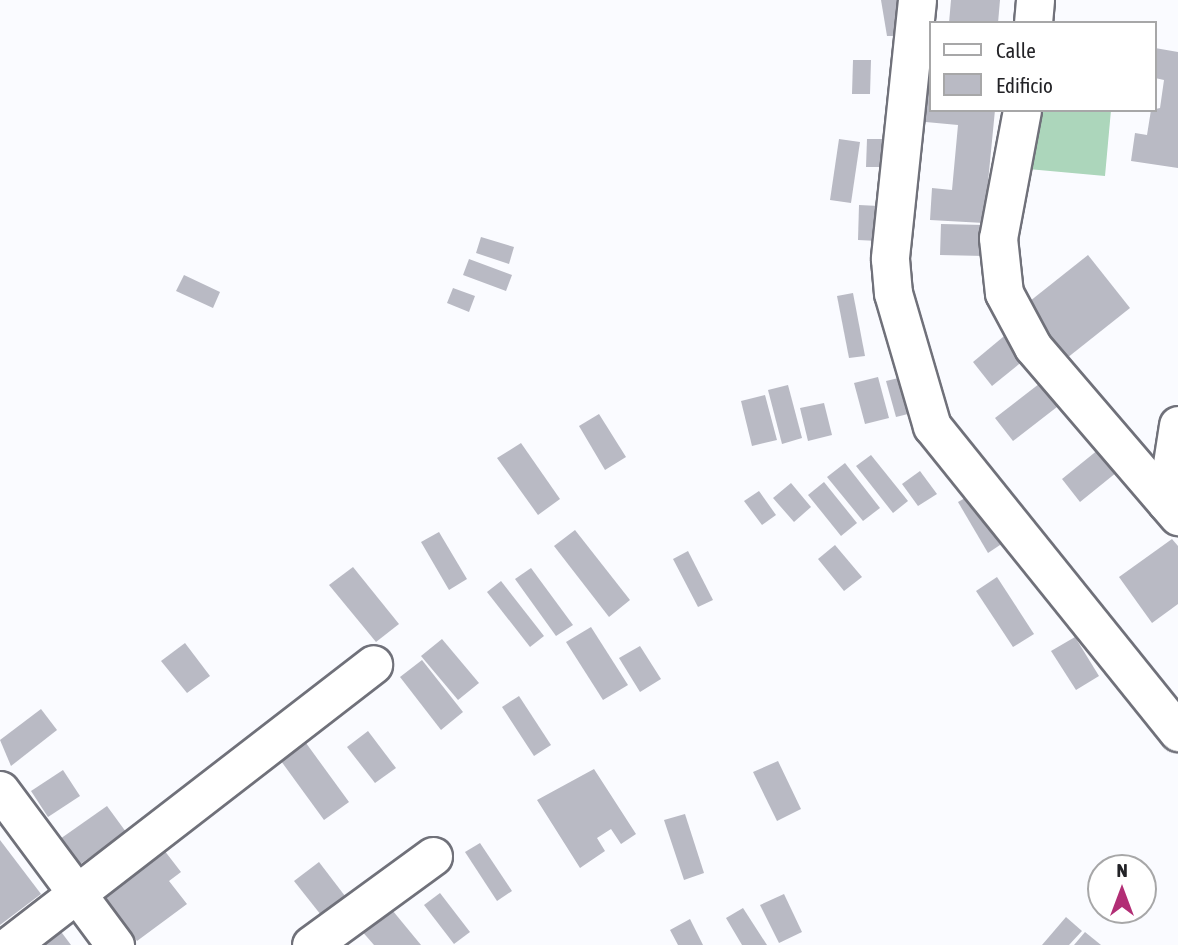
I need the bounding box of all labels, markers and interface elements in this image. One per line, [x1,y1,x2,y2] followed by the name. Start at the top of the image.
[930,21,1157,112] legend
[996,38,1036,62] text: Calle
[996,73,1053,97] text: Edificio
[1087,854,1157,924] north arrow
[1116,859,1128,881] text: N

